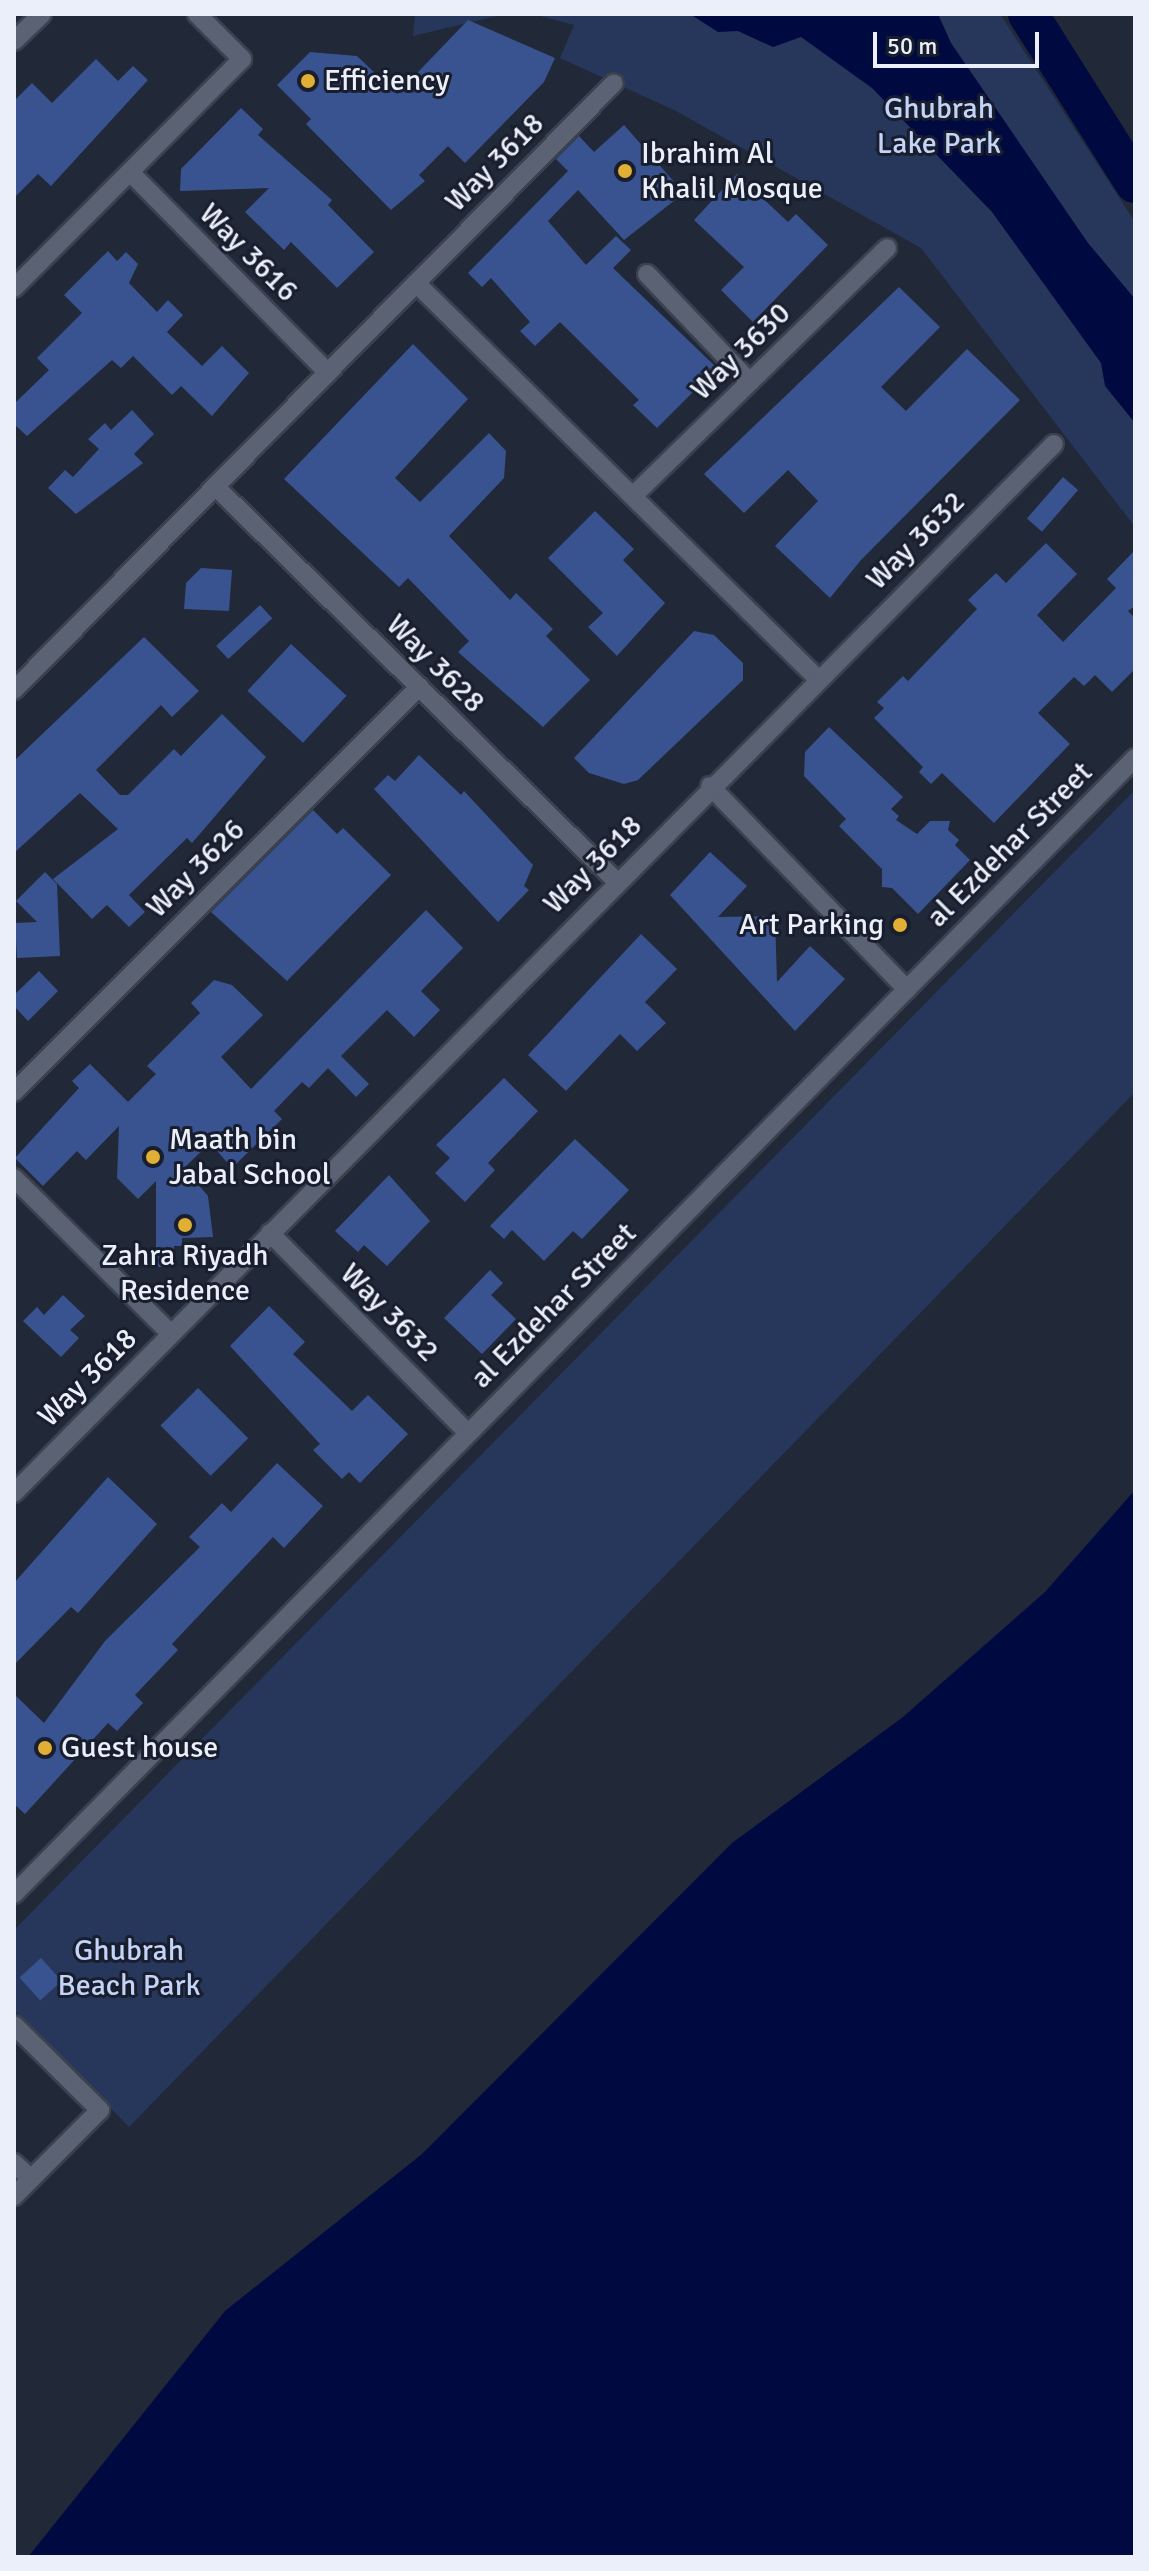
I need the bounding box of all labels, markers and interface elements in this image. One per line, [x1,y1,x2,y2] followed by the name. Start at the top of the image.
[877,16,1043,66] scale bar
[887,31,937,61] text: 50 m
[324,63,450,99] place label: Efficiency
[299,72,317,90] marker: Efficiency
[877,91,1001,162] park label: Ghubrah Lake Park
[438,106,552,220] street label: Way 3618
[641,136,823,206] place label: Ibrahim Al Khalil Mosque
[616,162,634,180] marker: Ibrahim Al Khalil Mosque
[191,196,305,310] street label: Way 3616
[684,296,798,408] street label: Way 3630
[859,484,973,598] street label: Way 3632
[378,607,492,721] street label: Way 3628
[920,755,1100,935] street label: al Ezdehar Street
[536,808,650,922] street label: Way 3618
[139,812,253,926] street label: Way 3626
[739,907,884,943] place label: Art Parking
[891,916,909,934] marker: Art Parking
[169,1122,330,1192] place label: Maath bin Jabal School
[144,1148,162,1166] marker: Maath bin Jabal School
[176,1216,194,1234] marker: Zahra Riyadh Residence
[464,1216,644,1396] street label: al Ezdehar Street
[101,1238,269,1308] place label: Zahra Riyadh Residence
[332,1256,446,1370] street label: Way 3632
[31,1321,145,1435] street label: Way 3618
[61,1730,218,1766] place label: Guest house
[36,1739,54,1757] marker: Guest house
[58,1933,200,2004] park label: Ghubrah Beach Park

